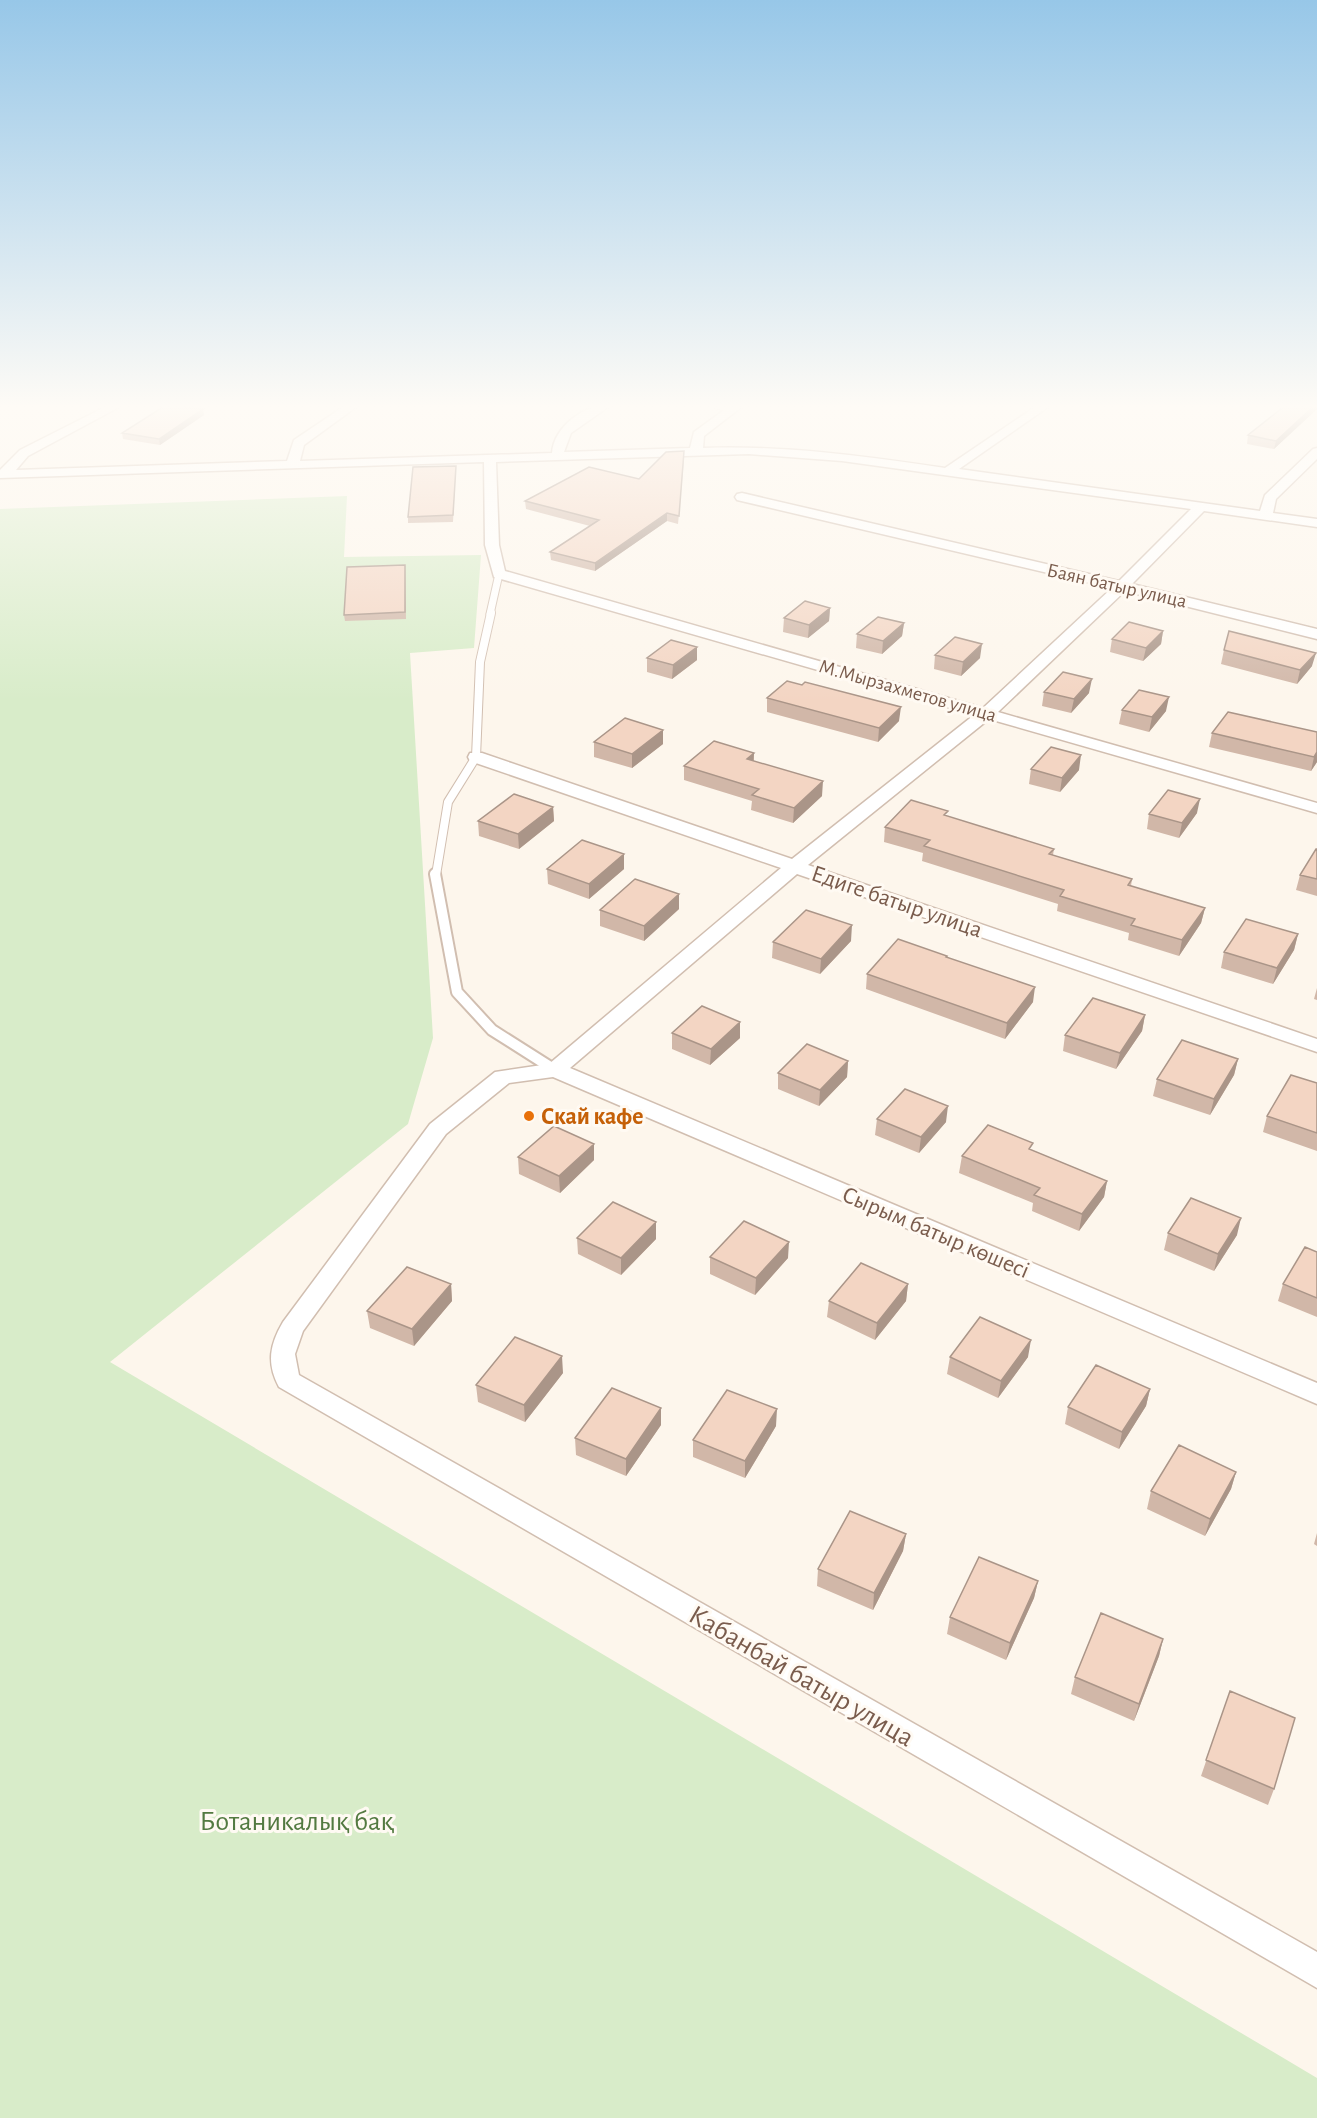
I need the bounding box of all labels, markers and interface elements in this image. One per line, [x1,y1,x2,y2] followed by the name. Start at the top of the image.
[1045,560,1189,612] street label: Баян батыр улица
[817,656,999,726] street label: М.Мырзахметов улица
[808,861,985,942] street label: Едиге батыр улица
[541,1105,643,1129] place label: Скай кафе
[522,1109,536,1123] marker: Скай кафе
[838,1183,1033,1283] street label: Сырым батыр көшесі
[684,1601,919,1753] street label: Кабанбай батыр улица
[200,1808,395,1836] park label: Ботаникалық бақ

